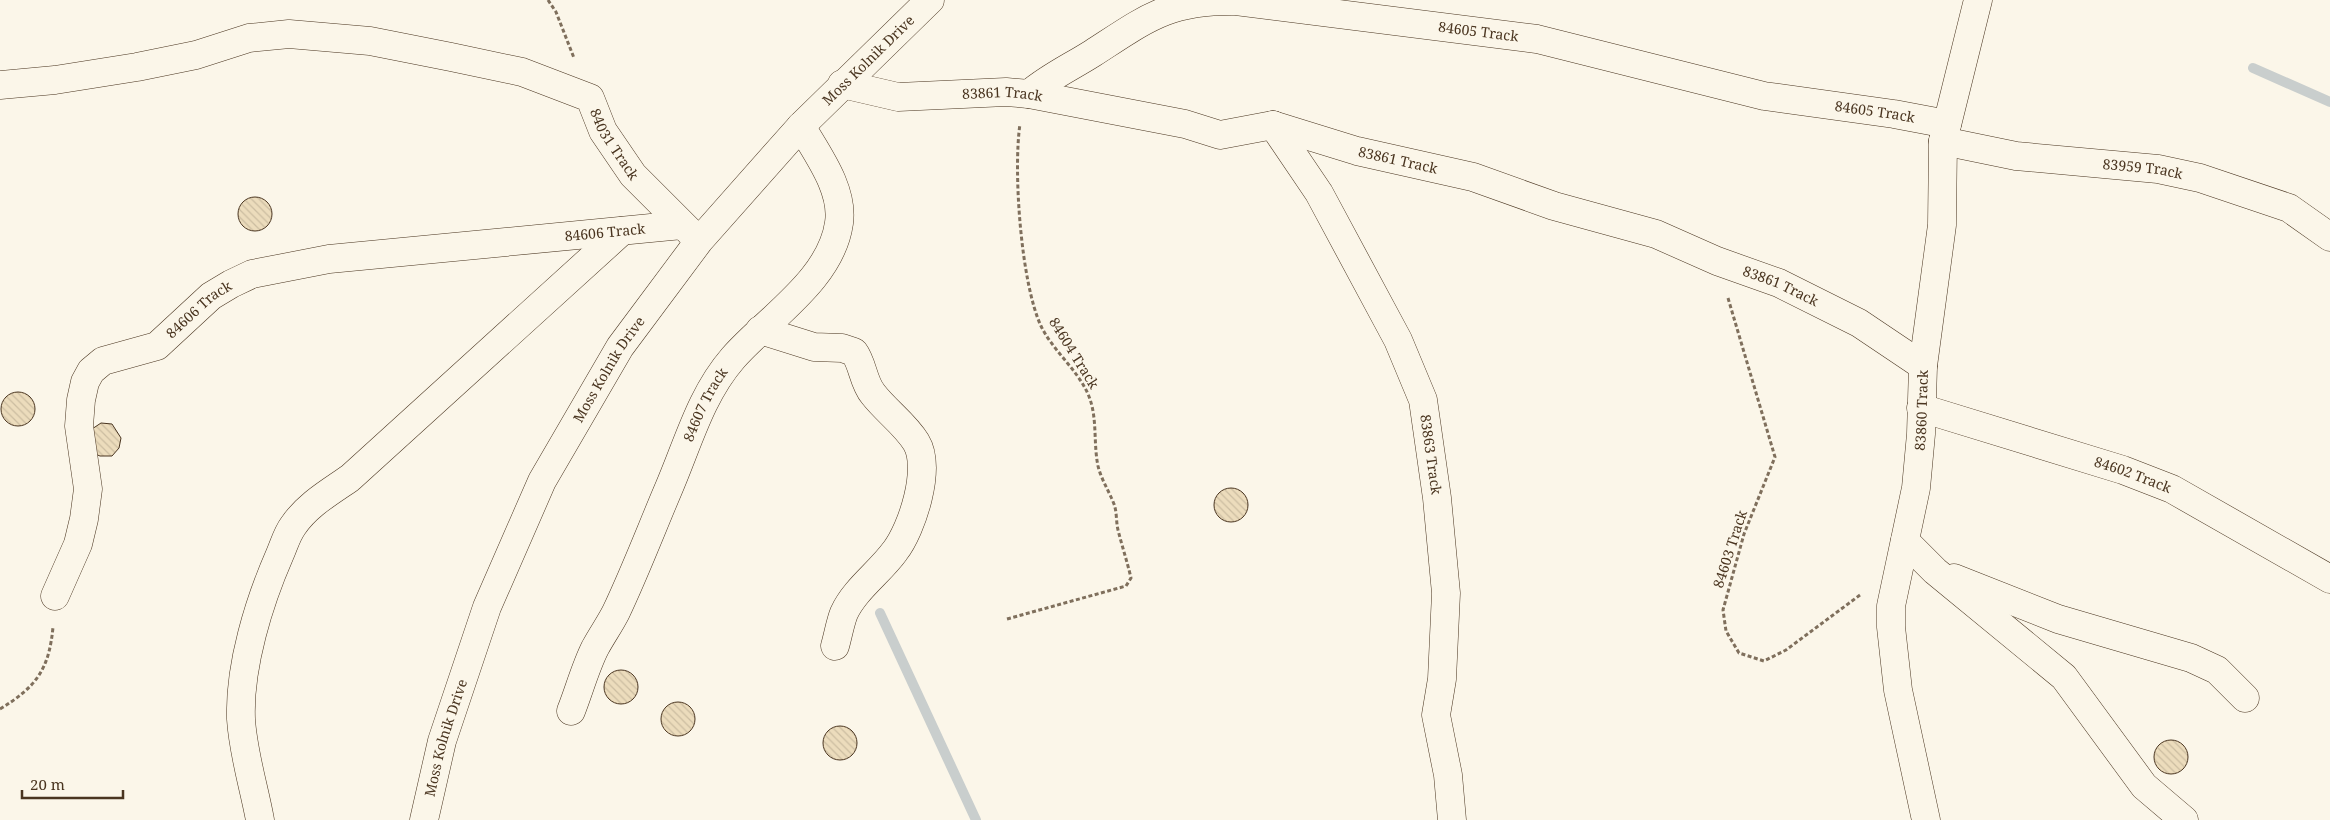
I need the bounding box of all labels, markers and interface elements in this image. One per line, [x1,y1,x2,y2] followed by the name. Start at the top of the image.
[818,11,918,109] street label: Moss Kolnik Drive
[1437,17,1520,46] street label: 84605 Track
[962,82,1045,106] street label: 83861 Track
[1834,96,1917,127] street label: 84605 Track
[586,106,644,184] street label: 84031 Track
[1357,142,1440,178] street label: 83861 Track
[2102,154,2186,183] street label: 83959 Track
[564,219,647,245] street label: 84606 Track
[1741,261,1823,311] street label: 83861 Track
[162,275,236,342] street label: 84606 Track
[568,312,649,426] street label: Moss Kolnik Drive
[1045,314,1104,393] street label: 84604 Track
[678,363,732,444] street label: 84607 Track
[1910,369,1932,451] street label: 83860 Track
[1416,413,1446,496] street label: 83863 Track
[2092,452,2175,497] street label: 84602 Track
[1708,507,1751,590] street label: 84603 Track
[420,676,471,798] street label: Moss Kolnik Drive
[22,768,124,800] scale bar
[30,774,65,794] text: 20 m

